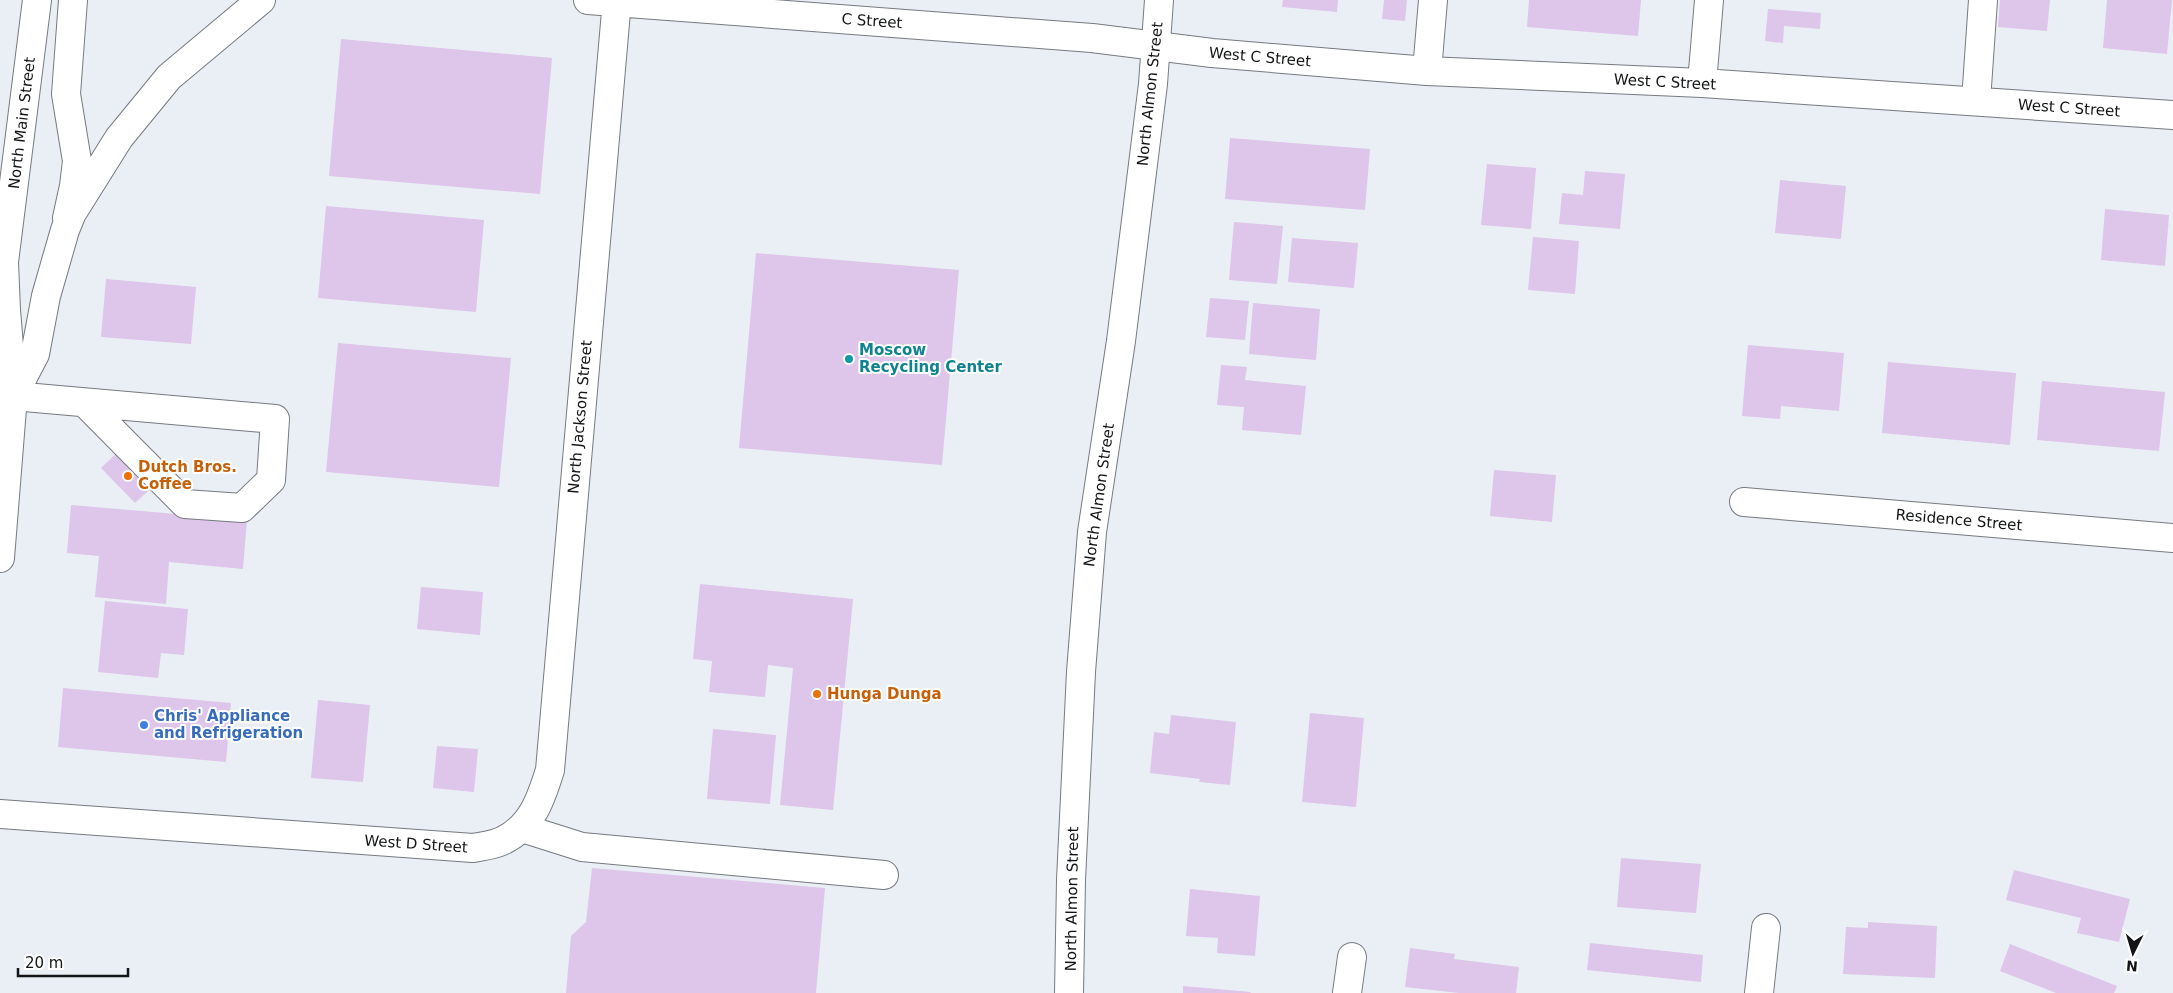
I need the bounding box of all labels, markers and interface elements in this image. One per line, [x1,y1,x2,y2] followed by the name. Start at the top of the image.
[841,10,903,32] street label: C Street
[1133,21,1167,167] street label: North Almon Street
[1208,44,1312,70] street label: West C Street
[5,56,39,190] street label: North Main Street
[1613,70,1717,94] street label: West C Street
[2017,95,2121,121] street label: West C Street
[564,339,596,495] street label: North Jackson Street
[859,341,1002,376] place label: Moscow Recycling Center
[843,353,855,365] marker: Moscow Recycling Center
[1080,422,1118,568] street label: North Almon Street
[138,458,237,493] place label: Dutch Bros. Coffee
[122,470,134,482] marker: Dutch Bros. Coffee
[1895,505,2023,535] street label: Residence Street
[827,685,942,703] place label: Hunga Dunga
[811,688,823,700] marker: Hunga Dunga
[154,707,303,742] place label: Chris' Appliance and Refrigeration
[138,719,150,731] marker: Chris' Appliance and Refrigeration
[1062,826,1082,972] street label: North Almon Street
[364,831,468,857] street label: West D Street
[2108,928,2158,978] north arrow
[18,946,128,978] scale bar
[25,954,63,972] text: 20 m
[2125,957,2138,974] text: N

